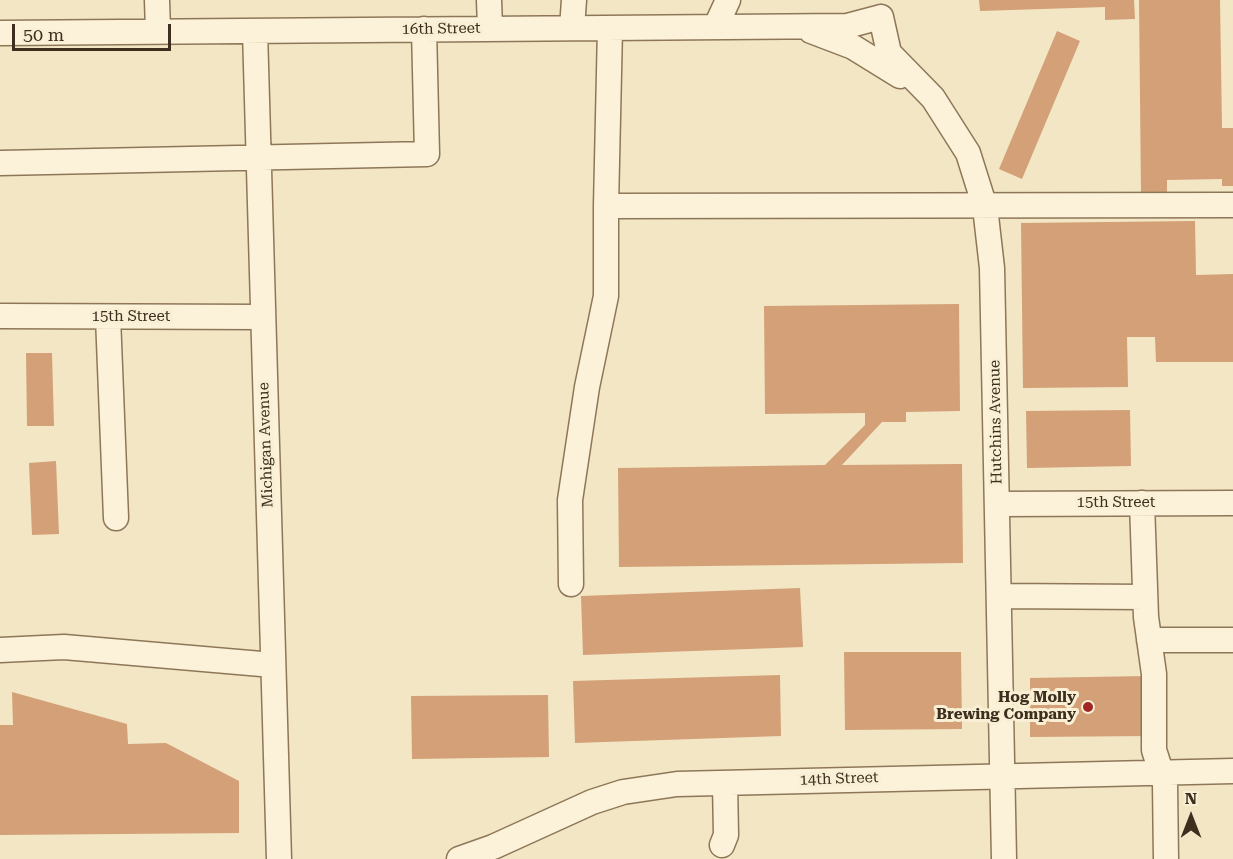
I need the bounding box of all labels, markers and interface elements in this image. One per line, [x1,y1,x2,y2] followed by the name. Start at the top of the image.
[15,12,174,50] scale bar
[401,19,481,39] street label: 16th Street
[23,24,64,45] text: 50 m
[92,308,170,326] street label: 15th Street
[986,360,1006,484] street label: Hutchins Avenue
[255,382,277,508] street label: Michigan Avenue
[1077,494,1155,512] street label: 15th Street
[936,689,1076,724] place label: Hog Molly Brewing Company
[1081,700,1095,714] marker: Hog Molly Brewing Company
[799,769,879,789] street label: 14th Street
[1161,787,1221,847] north arrow
[1185,789,1197,808] text: N

